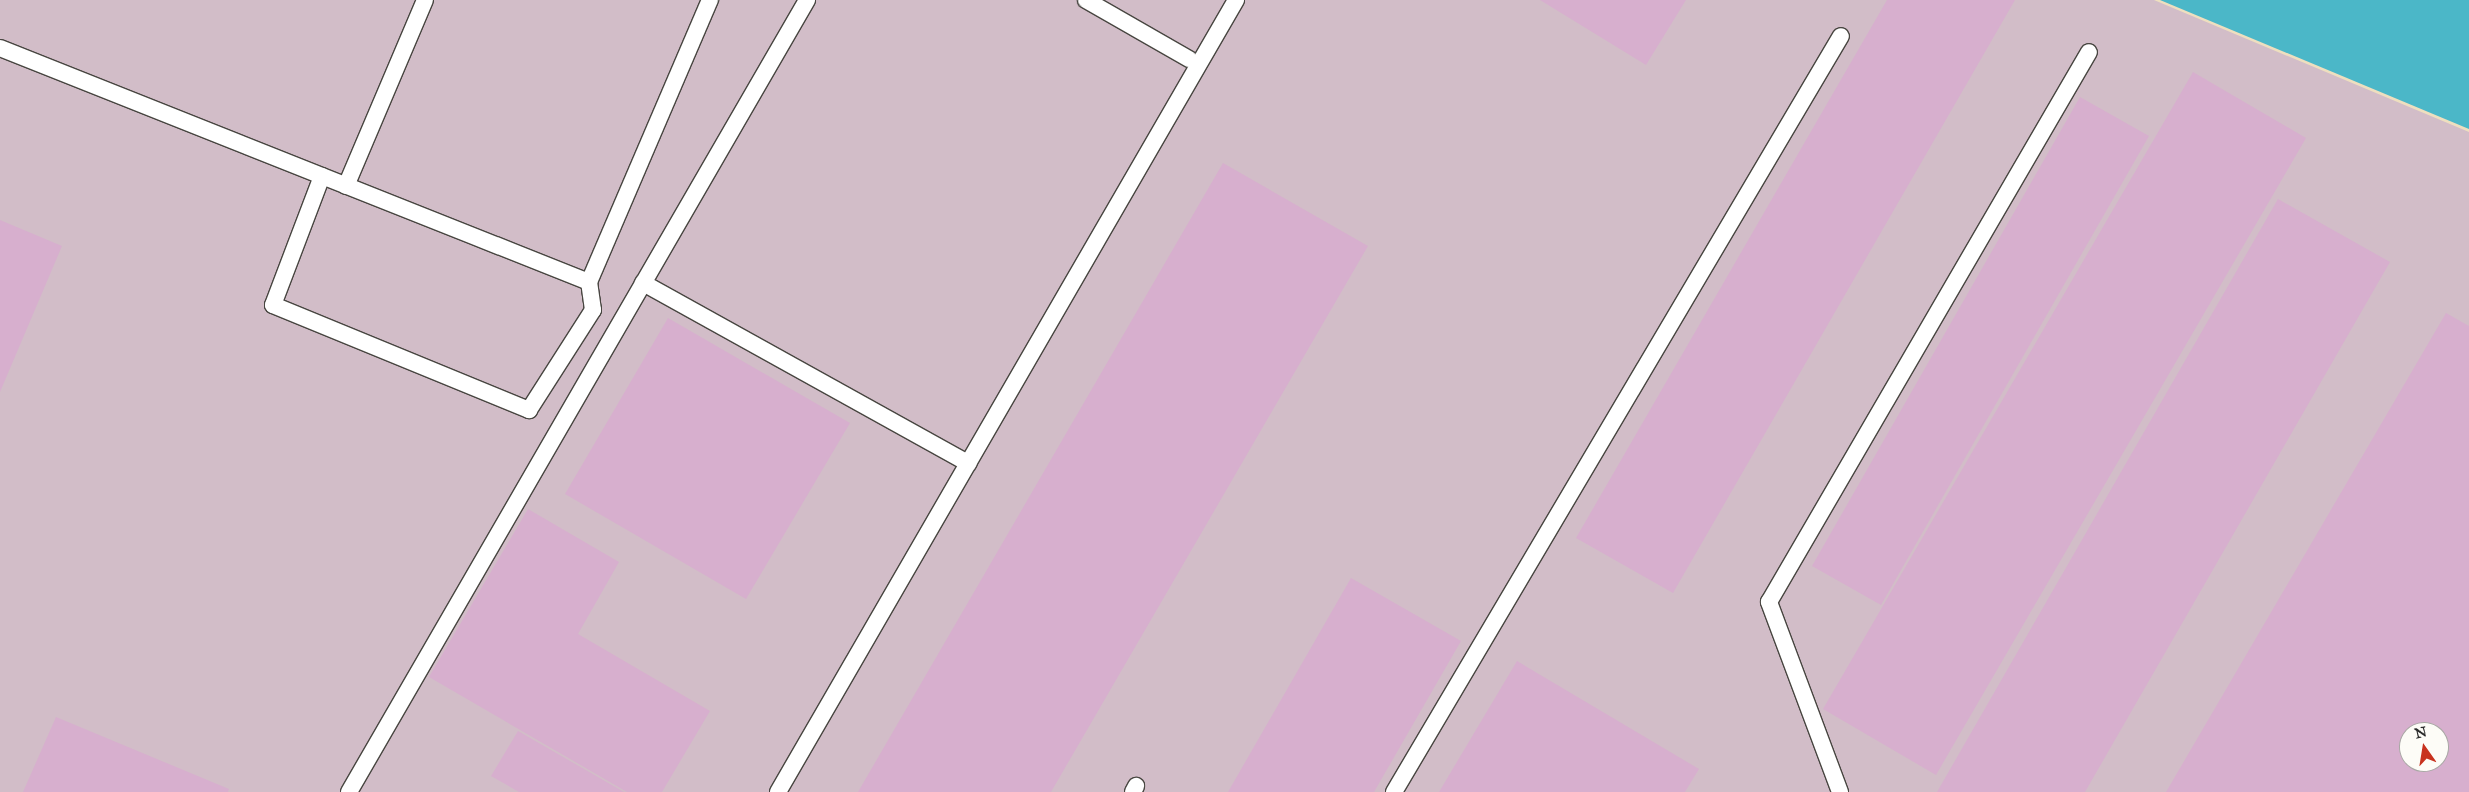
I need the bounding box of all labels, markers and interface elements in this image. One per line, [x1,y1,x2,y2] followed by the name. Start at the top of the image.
[2399,722,2449,772] north arrow
[2413,723,2428,742] text: N

